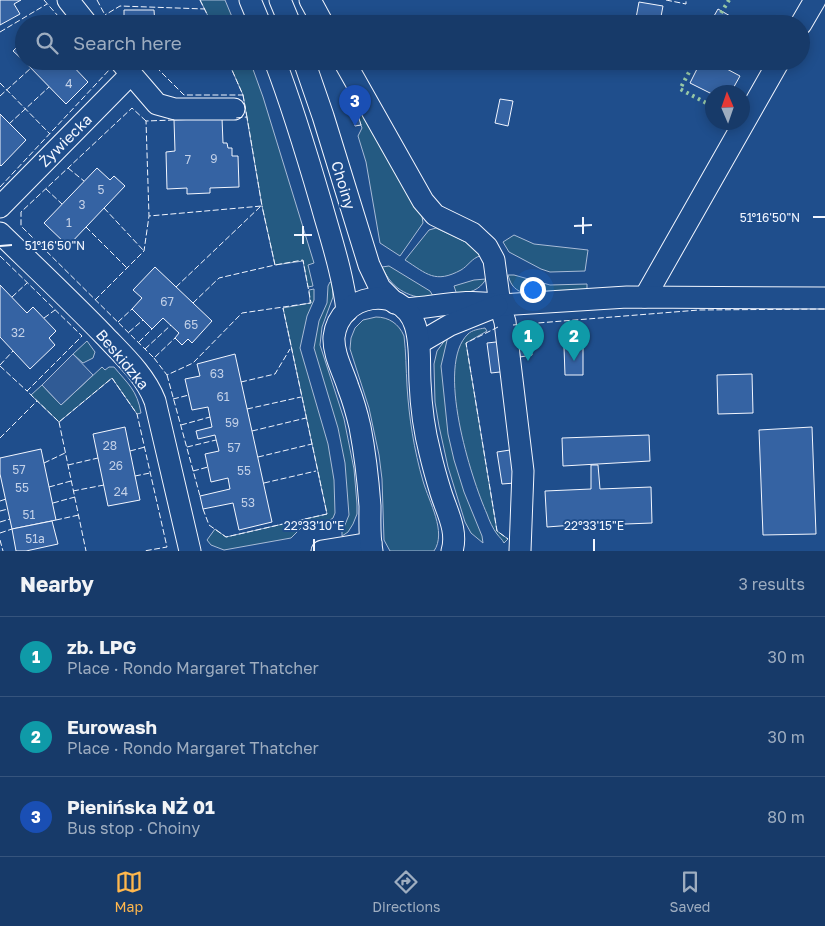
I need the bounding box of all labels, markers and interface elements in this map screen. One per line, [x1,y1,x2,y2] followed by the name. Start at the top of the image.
[15,15,810,70] search box
[33,29,61,57] icon: search
[73,31,182,54] text: Search here
[65,76,73,91] house number: 4
[339,85,371,126] pin: 3
[705,85,750,130] north arrow
[35,110,95,170] street label: Żywiecka
[210,151,218,166] house number: 9
[185,152,191,167] house number: 7
[328,159,360,212] street label: Choiny
[98,182,105,197] house number: 5
[78,197,86,212] house number: 3
[740,210,800,225] text: 51°16'50"N
[66,215,72,230] house number: 1
[25,238,85,253] text: 51°16'50"N
[520,277,546,303] your location
[160,294,174,309] house number: 67
[184,317,198,332] house number: 65
[512,320,544,361] pin: 1
[558,320,590,361] pin: 2
[11,325,25,340] house number: 32
[93,325,153,393] street label: Beskidzka
[210,366,224,381] house number: 63
[216,389,230,404] house number: 61
[225,415,239,430] house number: 59
[103,438,117,453] house number: 28
[227,440,241,455] house number: 57
[109,458,123,473] house number: 26
[12,462,26,477] house number: 57
[237,463,251,478] house number: 55
[15,480,29,495] house number: 55
[114,484,128,499] house number: 24
[241,495,255,510] house number: 53
[23,507,36,522] house number: 51
[284,518,344,533] text: 22°33'10"E
[564,518,624,533] text: 22°33'15"E
[25,531,45,546] house number: 51a
[20,571,94,597] text: Nearby
[738,574,805,594] text: 3 results
[67,635,136,658] text: zb. LPG
[32,647,40,667] text: 1
[768,647,805,667] text: 30 m
[67,658,319,678] text: Place · Rondo Margaret Thatcher
[67,715,157,738] text: Eurowash
[31,727,41,747] text: 2
[768,727,805,747] text: 30 m
[67,738,319,758] text: Place · Rondo Margaret Thatcher
[67,795,215,818] text: Pienińska NŻ 01
[31,807,41,827] text: 3
[767,807,805,827] text: 80 m
[67,818,200,838] text: Bus stop · Choiny
[115,868,143,915] tab: Map
[372,868,441,915] tab: Directions
[670,868,710,915] tab: Saved

